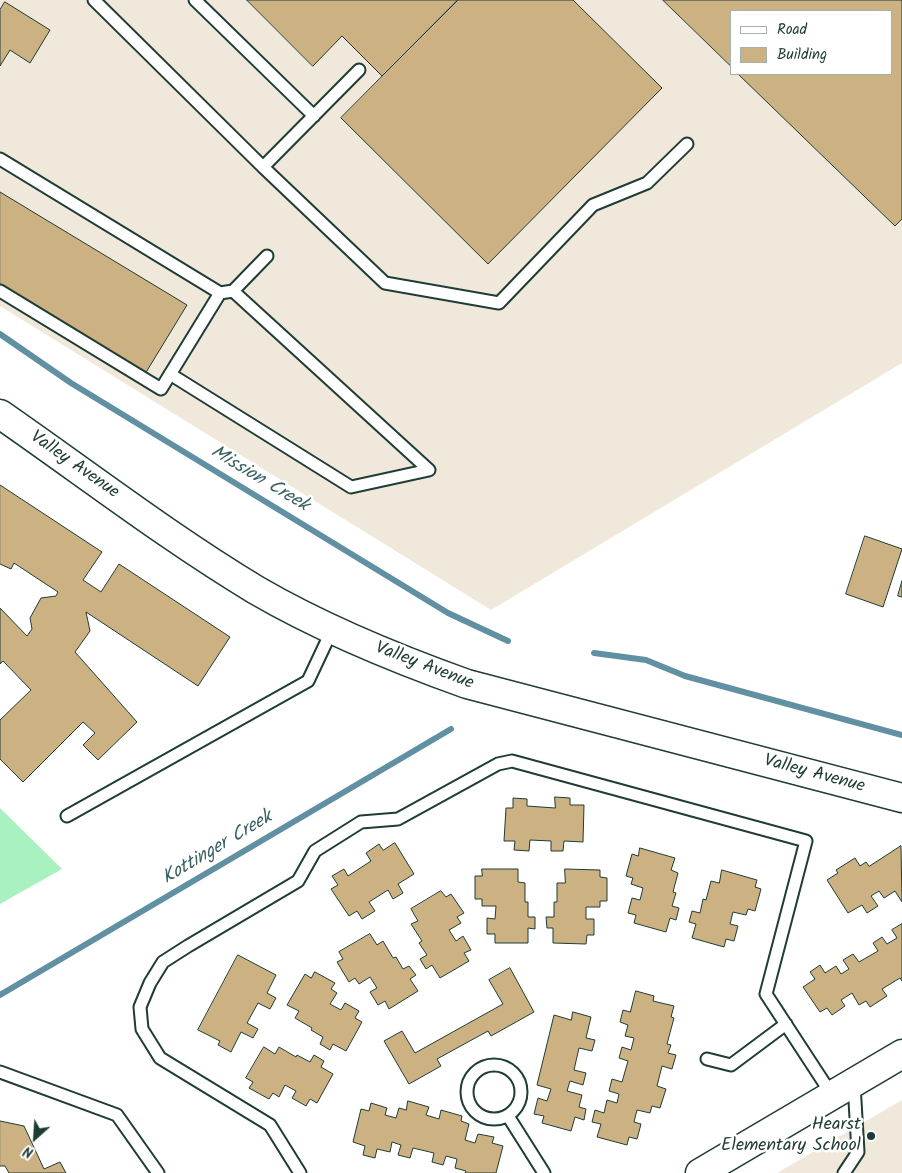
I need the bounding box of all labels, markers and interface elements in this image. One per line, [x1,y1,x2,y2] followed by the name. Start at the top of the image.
[730,10,892,75] legend
[777,18,807,42] text: Road
[777,43,827,67] text: Building
[25,427,123,505] street label: Valley Avenue
[206,442,312,518] water label: Mission Creek
[372,638,476,696] street label: Valley Avenue
[761,751,867,799] street label: Valley Avenue
[159,807,277,891] water label: Kottinger Creek
[10,1113,60,1163] north arrow
[721,1115,861,1158] place label: Hearst Elementary School
[865,1130,877,1142] marker: Hearst Elementary School
[20,1140,37,1163] text: N

